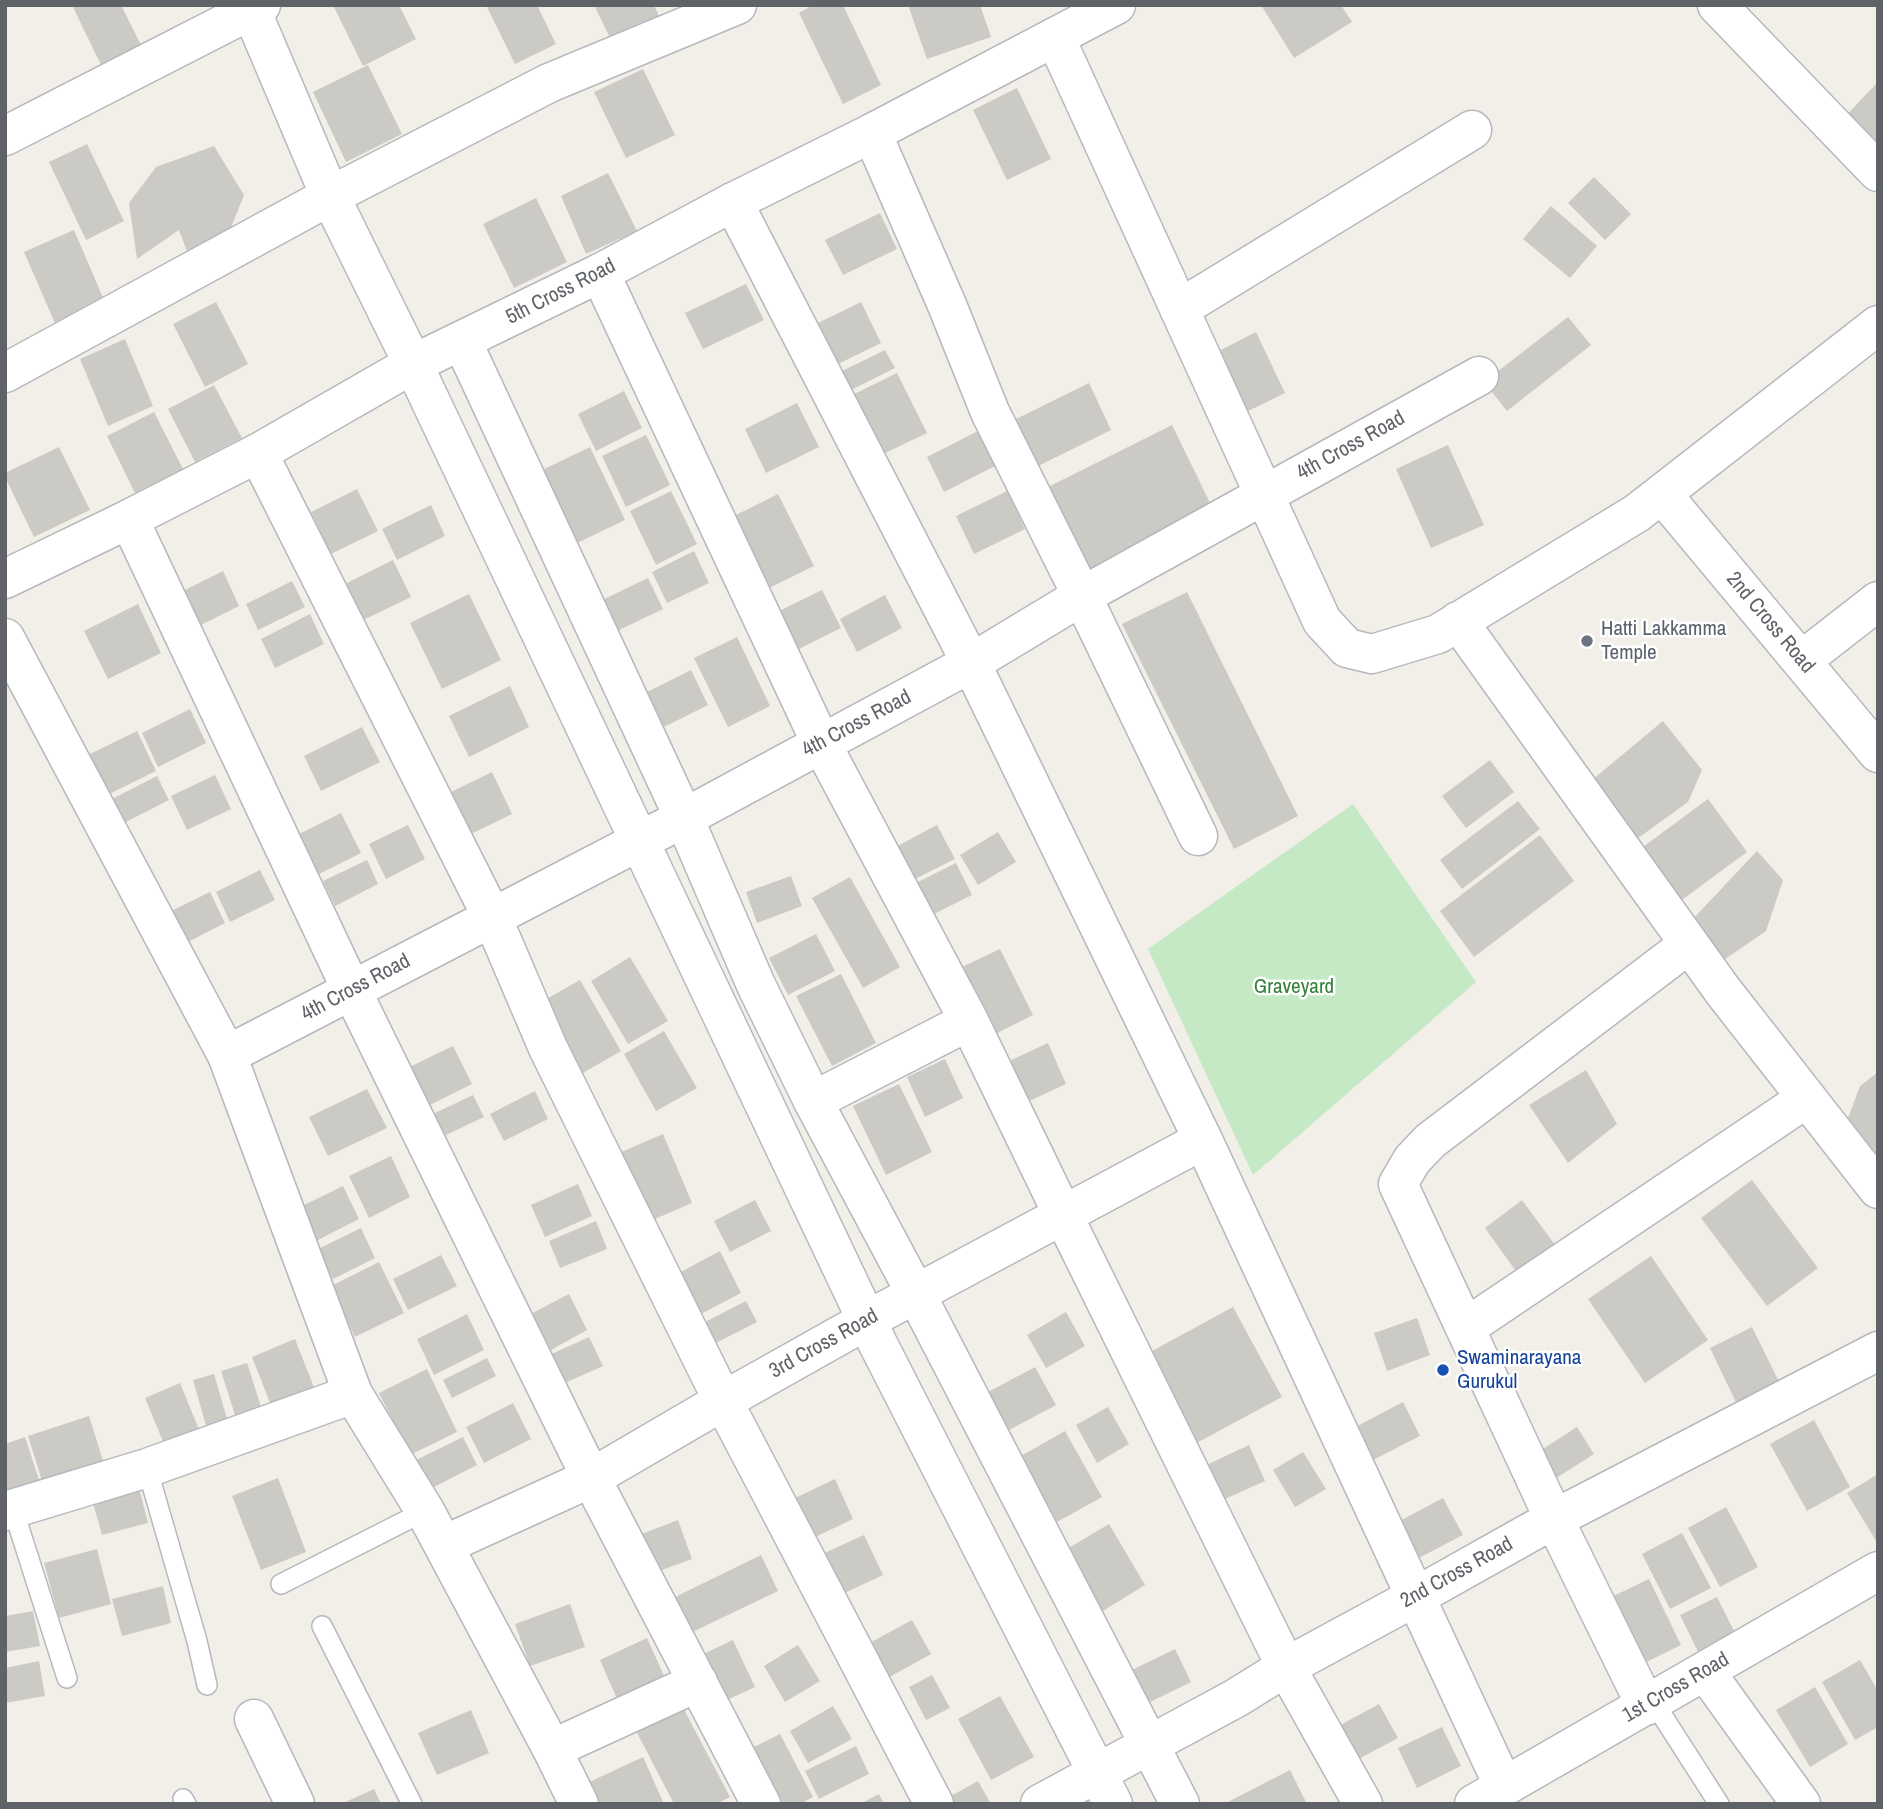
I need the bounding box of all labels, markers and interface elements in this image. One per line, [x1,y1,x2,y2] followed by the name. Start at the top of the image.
[502,254,620,330] street label: 5th Cross Road
[1293,406,1409,486] street label: 4th Cross Road
[1720,567,1820,679] street label: 2nd Cross Road
[1601,616,1726,666] place label: Hatti Lakkamma Temple
[1579,633,1595,649] marker: Hatti Lakkamma Temple
[798,685,916,763] street label: 4th Cross Road
[297,949,415,1027] street label: 4th Cross Road
[1254,974,1334,1000] park label: Graveyard
[765,1304,883,1384] street label: 3rd Cross Road
[1457,1345,1581,1395] place label: Swaminarayana Gurukul
[1435,1362,1451,1378] marker: Swaminarayana Gurukul
[1396,1532,1518,1614] street label: 2nd Cross Road
[1618,1647,1734,1729] street label: 1st Cross Road

